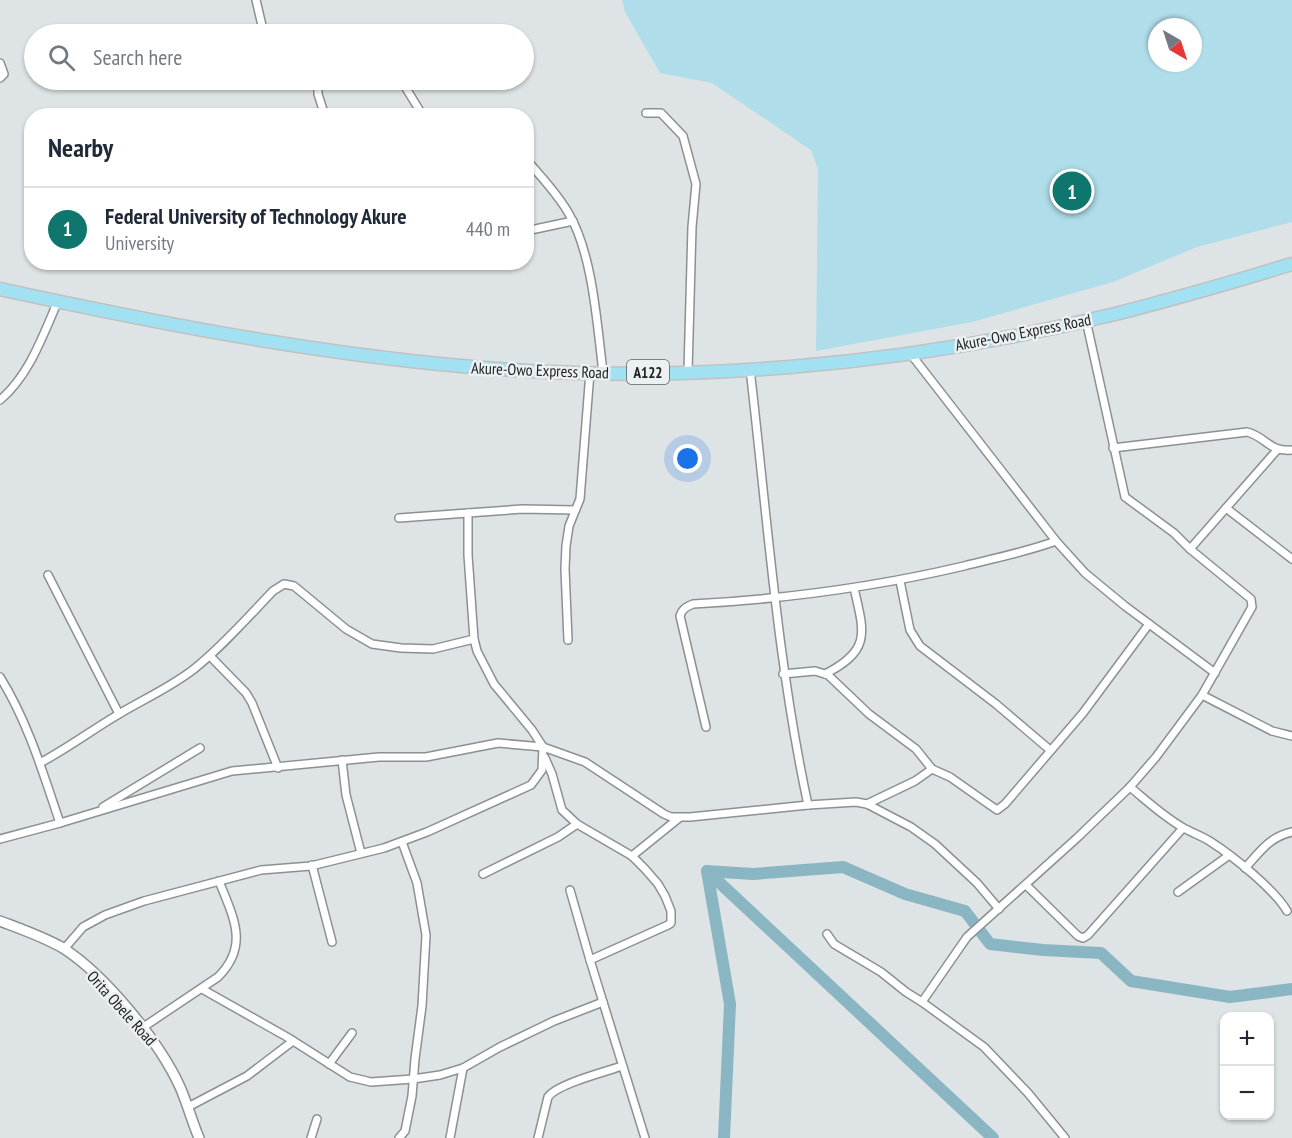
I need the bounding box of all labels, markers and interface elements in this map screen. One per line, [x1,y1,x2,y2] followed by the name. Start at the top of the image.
[1148,18,1202,72] north arrow
[24,24,534,90] search box
[45,41,78,74] icon: search
[93,43,182,71] text: Search here
[48,131,113,164] text: Nearby
[1052,168,1092,213] pin: 1
[105,202,407,230] text: Federal University of Technology Akure
[63,216,72,242] text: 1
[466,216,510,242] text: 440 m
[105,230,174,256] text: University
[954,309,1093,355] street label: Akure-Owo Express Road
[471,358,609,382] street label: Akure-Owo Express Road
[627,360,669,384] road number: A122
[673,444,702,473] your location
[83,966,161,1050] street label: Orita Obele Road
[1220,1012,1274,1120] map controls
[1220,1012,1274,1066] button: +
[1220,1066,1274,1120] button: −

